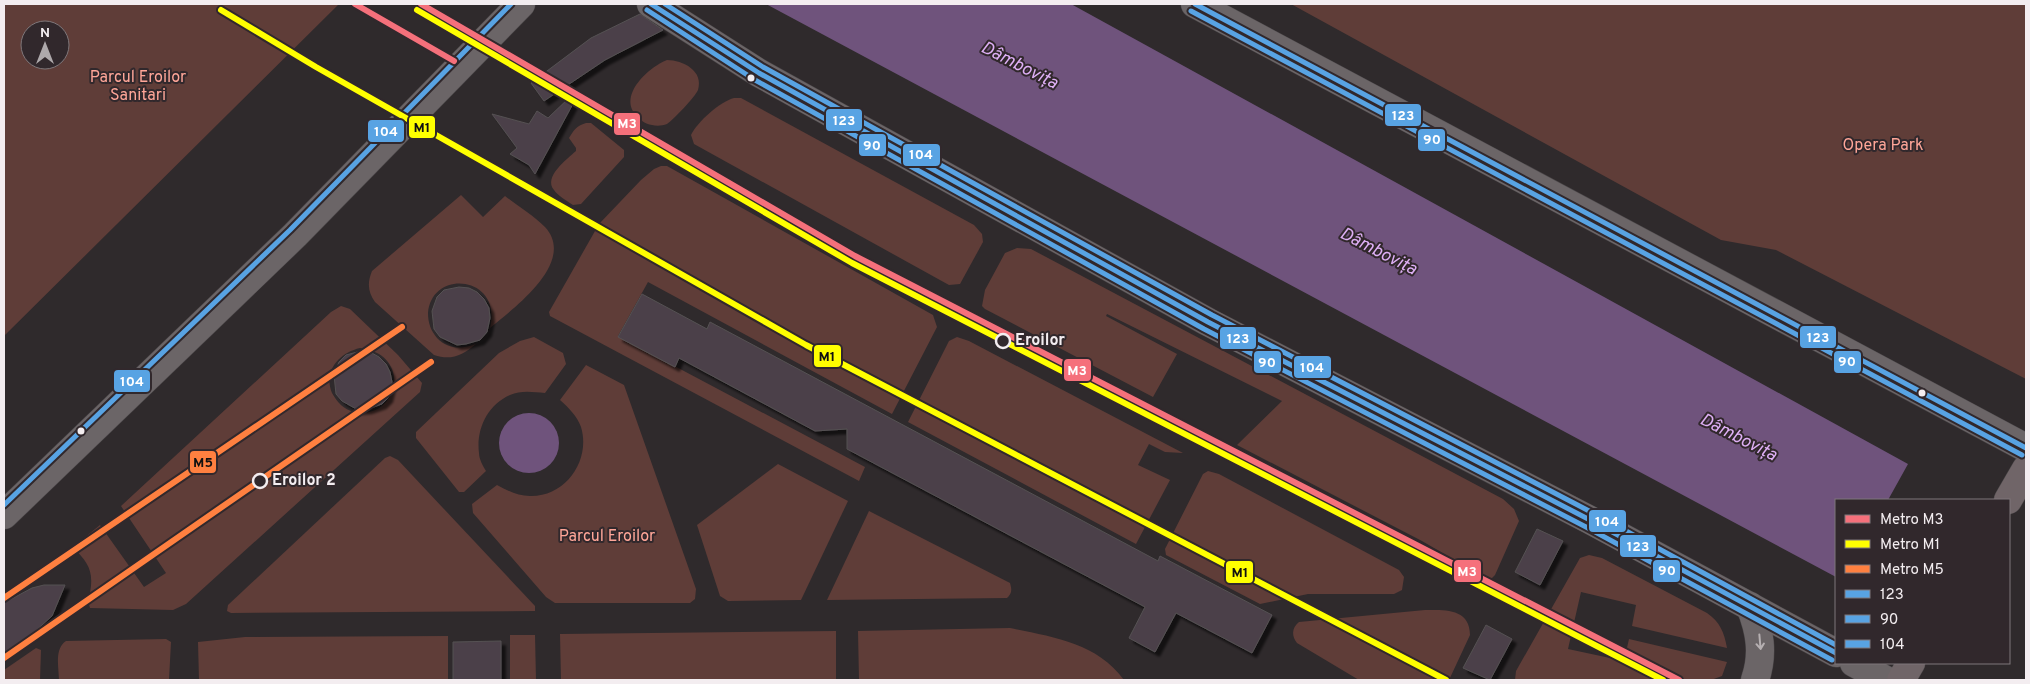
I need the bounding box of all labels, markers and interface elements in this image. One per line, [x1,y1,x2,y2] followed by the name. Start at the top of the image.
[20,20,70,70] north arrow
[40,25,50,42] text: N
[977,37,1062,96] water label: Dâmbovița
[90,68,186,106] park label: Parcul Eroilor Sanitari
[746,73,756,83] unlabelled marker
[1384,103,1422,127] line badge: 123
[825,108,863,132] line badge: 123
[1392,108,1414,125] text: 123
[613,112,641,136] line badge: M3
[833,113,855,130] text: 123
[408,115,436,139] line badge: M1
[617,116,637,133] text: M3
[367,119,405,143] line badge: 104
[414,120,430,137] text: M1
[374,124,398,141] text: 104
[1417,128,1446,152] line badge: 90
[1423,132,1441,149] text: 90
[858,133,887,157] line badge: 90
[1843,136,1923,156] park label: Opera Park
[863,138,881,155] text: 90
[902,143,941,167] line badge: 104
[909,147,933,164] text: 104
[1336,223,1421,282] water label: Dâmbovița
[1799,325,1837,349] line badge: 123
[1219,326,1257,350] line badge: 123
[1807,330,1829,347] text: 123
[1015,331,1065,351] place label: Eroilor
[1227,331,1249,348] text: 123
[995,333,1011,349] marker: Eroilor
[813,344,842,368] line badge: M1
[819,349,835,366] text: M1
[1253,350,1282,374] line badge: 90
[1833,350,1862,374] line badge: 90
[1838,354,1856,371] text: 90
[1258,355,1276,372] text: 90
[1293,355,1332,379] line badge: 104
[1063,358,1092,382] line badge: M3
[1300,360,1324,377] text: 104
[1067,363,1087,380] text: M3
[113,369,151,393] line badge: 104
[120,374,144,391] text: 104
[1917,388,1927,398] unlabelled marker
[1696,409,1781,468] water label: Dâmbovița
[76,426,86,436] unlabelled marker
[189,450,217,474] line badge: M5
[193,455,213,472] text: M5
[272,471,336,491] place label: Eroilor 2
[252,473,268,489] marker: Eroilor 2
[1835,499,2010,664] legend
[1588,509,1627,533] line badge: 104
[1880,511,1944,530] text: Metro M3
[1595,514,1619,531] text: 104
[559,527,655,547] park label: Parcul Eroilor
[1619,534,1657,558] line badge: 123
[1880,536,1940,555] text: Metro M1
[1627,539,1649,556] text: 123
[1453,559,1482,583] line badge: M3
[1652,559,1681,583] line badge: 90
[1225,560,1254,584] line badge: M1
[1880,561,1944,580] text: Metro M5
[1658,563,1676,580] text: 90
[1457,564,1477,581] text: M3
[1232,565,1248,582] text: M1
[1880,586,1904,605] text: 123
[1880,611,1898,630] text: 90
[1755,634,1765,650] one-way arrow
[1880,636,1905,655] text: 104

